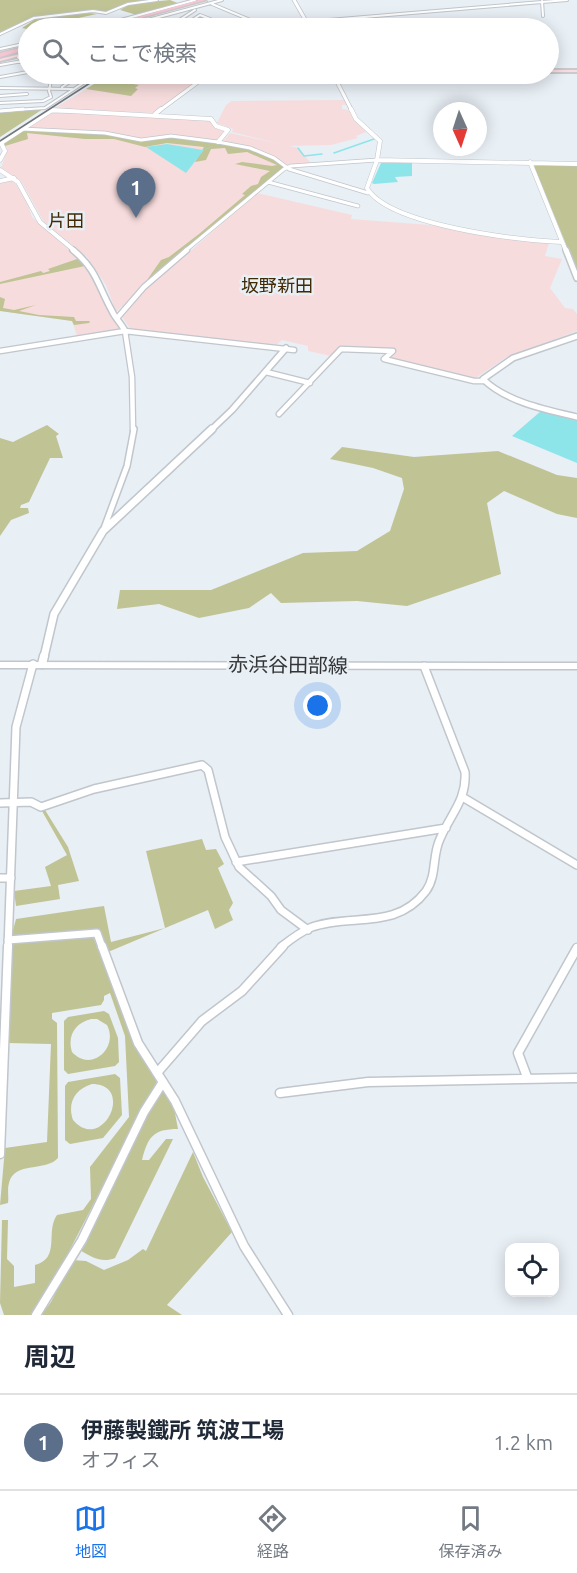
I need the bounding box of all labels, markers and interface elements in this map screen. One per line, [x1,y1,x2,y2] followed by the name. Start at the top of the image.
[18,18,559,84] search box
[39,35,72,68] icon: search
[87,40,197,65] text: ここで検索
[433,102,487,156] north arrow
[116,168,156,218] pin: 1
[48,210,84,230] district label: 片田
[241,275,313,295] district label: 坂野新田
[228,652,348,677] street label: 赤浜谷田部線
[303,691,332,720] your location
[505,1243,559,1297] map controls
[505,1243,559,1297] button: locate
[24,1342,76,1371] text: 周辺
[81,1417,284,1442] text: 伊藤製鐵所 筑波工場
[38,1431,49,1454] text: 1
[494,1431,553,1454] text: 1.2 km
[81,1448,161,1471] text: オフィス
[74,1502,107,1562] tab: 地図
[256,1502,289,1562] tab: 経路
[438,1502,502,1562] tab: 保存済み

